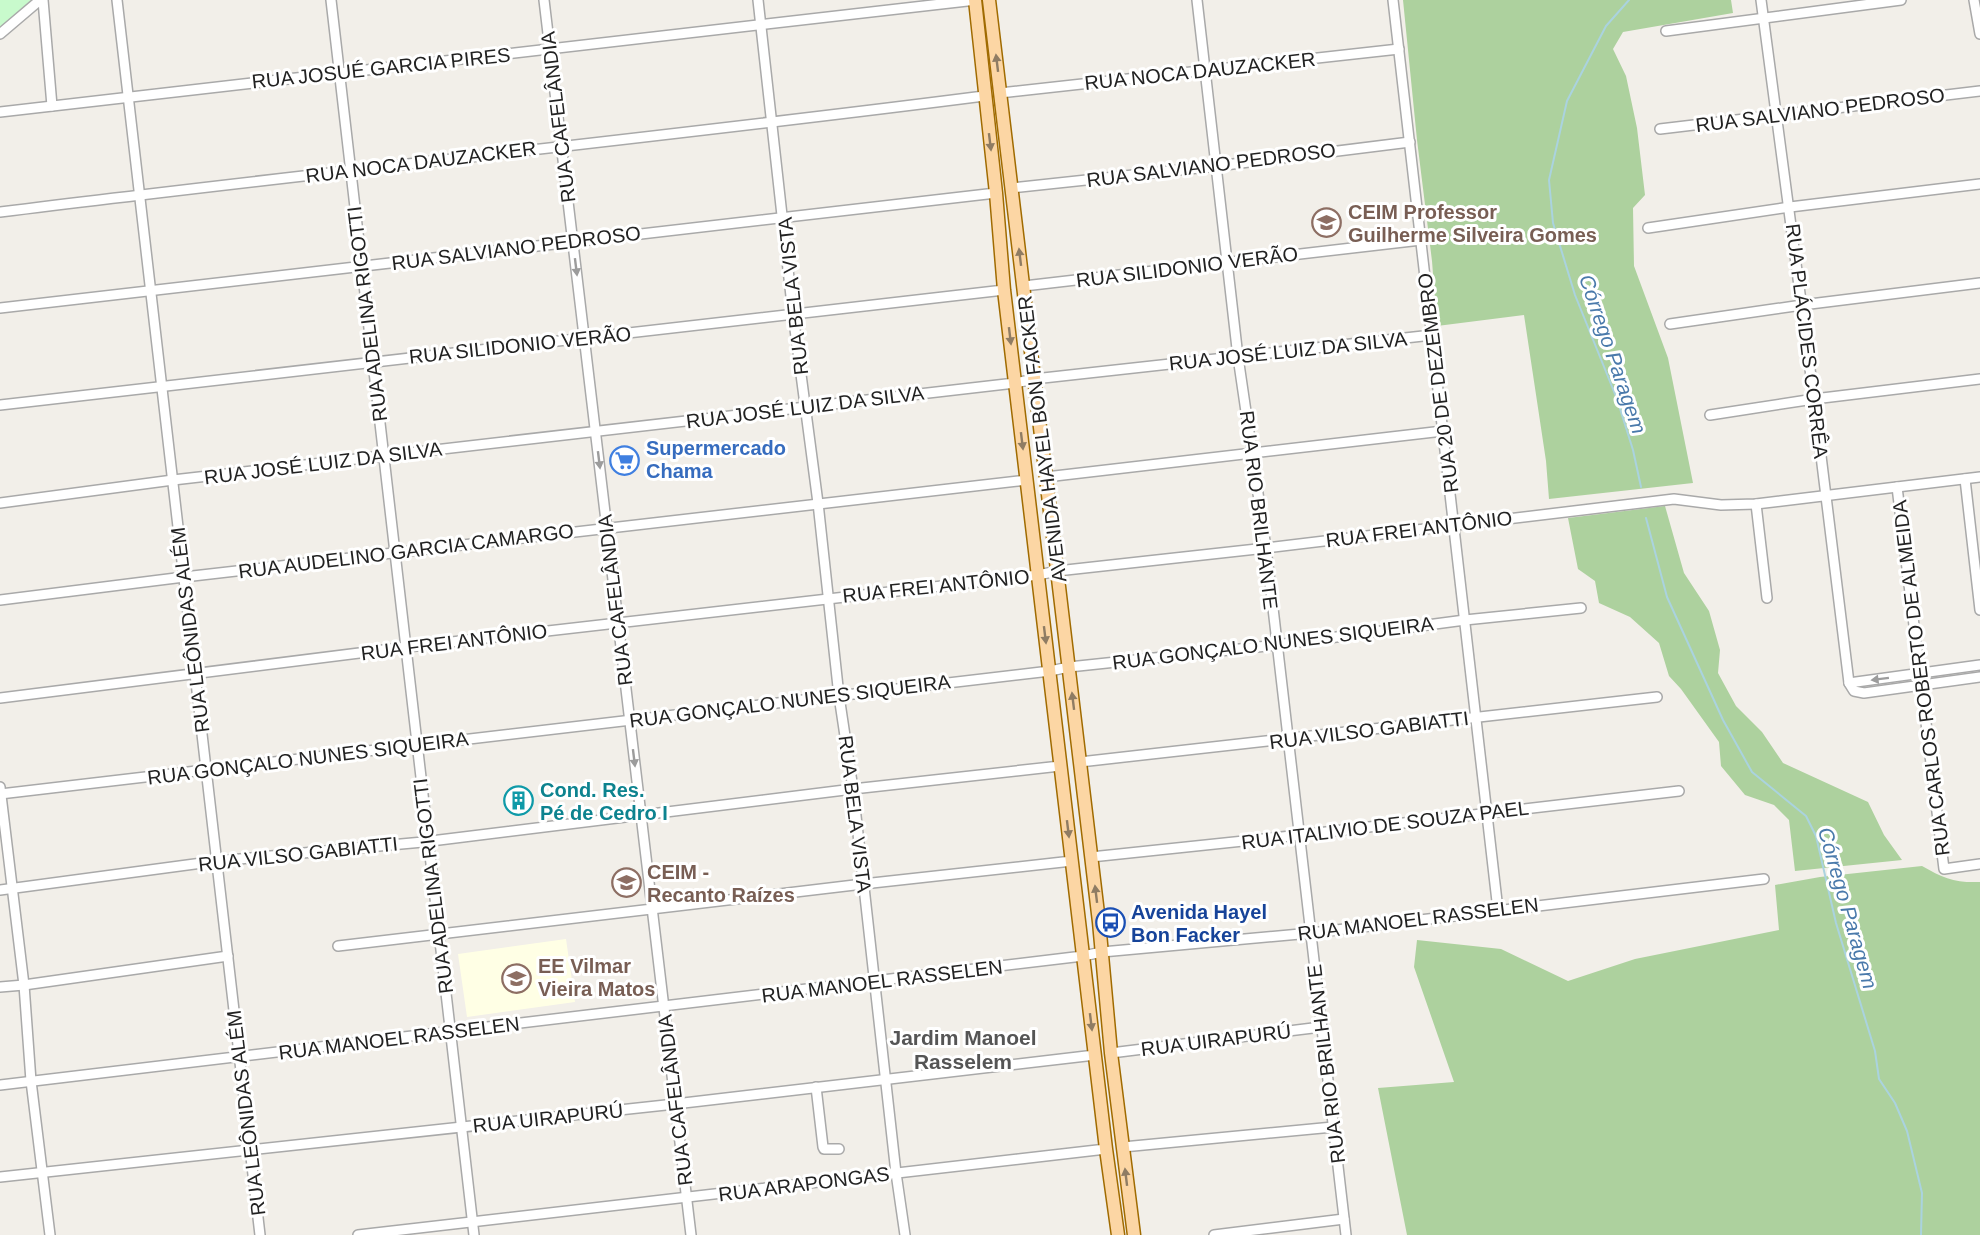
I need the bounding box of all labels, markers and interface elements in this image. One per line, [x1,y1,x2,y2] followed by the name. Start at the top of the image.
[537,30,579,204] street label: RUA CAFELÂNDIA
[251,43,511,93] street label: RUA JOSUÉ GARCIA PIRES
[1083,48,1317,94] street label: RUA NOCA DAUZACKER
[992,54,1002,73] one-way arrow
[1694,84,1946,136] street label: RUA SALVIANO PEDROSO
[985,132,995,151] one-way arrow
[304,137,538,187] street label: RUA NOCA DAUZACKER
[1085,139,1337,191] street label: RUA SALVIANO PEDROSO
[1348,201,1597,246] place label: CEIM Professor Guilherme Silveira Gomes
[343,205,391,423] street label: RUA ADELINA RIGOTTI
[1311,207,1343,239] school or university icon: CEIM Professor Guilherme Silveira Gomes
[774,215,812,376] street label: RUA BELA VISTA
[390,222,642,274] street label: RUA SALVIANO PEDROSO
[1782,222,1832,460] street label: RUA PLÁCIDES CORRÊA
[1075,241,1299,292] street label: RUA SILIDONIO VERÃO
[1016,247,1025,266] one-way arrow
[571,257,581,276] one-way arrow
[1575,271,1651,437] water label: Córrego Paragem
[1414,272,1462,494] street label: RUA 20 DE DEZEMBRO
[1013,294,1071,584] street label: AVENIDA HAYEL BON FACKER
[408,321,632,368] street label: RUA SILIDONIO VERÃO
[1005,326,1015,345] one-way arrow
[1168,327,1409,374] street label: RUA JOSÉ LUIZ DA SILVA
[685,381,926,433] street label: RUA JOSÉ LUIZ DA SILVA
[1236,409,1282,611] street label: RUA RIO BRILHANTE
[1018,432,1027,451] one-way arrow
[203,437,444,489] street label: RUA JOSÉ LUIZ DA SILVA
[646,437,786,482] place label: Supermercado Chama
[609,444,641,476] supermarket icon: Supermercado Chama
[594,451,604,470] one-way arrow
[1888,498,1954,857] street label: RUA CARLOS ROBERTO DE ALMEIDA
[1324,507,1514,551] street label: RUA FREI ANTÔNIO
[594,513,636,687] street label: RUA CAFELÂNDIA
[237,519,575,583] street label: RUA AUDELINO GARCIA CAMARGO
[166,526,214,734] street label: RUA LEÔNIDAS ALÉM
[841,565,1031,607] street label: RUA FREI ANTÔNIO
[1111,612,1435,674] street label: RUA GONÇALO NUNES SIQUEIRA
[359,620,549,664] street label: RUA FREI ANTÔNIO
[1040,625,1050,644] one-way arrow
[628,670,952,732] street label: RUA GONÇALO NUNES SIQUEIRA
[1871,674,1890,683] one-way arrow
[1068,691,1077,710] one-way arrow
[1268,707,1470,753] street label: RUA VILSO GABIATTI
[146,727,470,789] street label: RUA GONÇALO NUNES SIQUEIRA
[834,734,876,895] street label: RUA BELA VISTA
[629,749,639,768] one-way arrow
[409,777,457,995] street label: RUA ADELINA RIGOTTI
[540,779,668,824] place label: Cond. Res. Pé de Cedro I
[503,785,535,817] building icon: Cond. Res. Pé de Cedro I
[1240,796,1530,854] street label: RUA ITALIVIO DE SOUZA PAEL
[1063,819,1073,838] one-way arrow
[1814,825,1882,991] water label: Córrego Paragem
[197,833,399,875] street label: RUA VILSO GABIATTI
[647,861,795,906] place label: CEIM - Recanto Raízes
[610,867,642,899] school or university icon: CEIM - Recanto Raízes
[1091,885,1100,904] one-way arrow
[1296,893,1540,945] street label: RUA MANOEL RASSELEN
[1131,901,1267,946] place label: Avenida Hayel Bon Facker
[1094,907,1126,939] bus stop icon: Avenida Hayel Bon Facker
[538,955,655,1000] place label: EE Vilmar Vieira Matos
[760,955,1004,1007] street label: RUA MANOEL RASSELEN
[501,962,533,994] school or university icon: EE Vilmar Vieira Matos
[1303,963,1349,1165] street label: RUA RIO BRILHANTE
[222,1009,270,1217] street label: RUA LEÔNIDAS ALÉM
[277,1012,521,1064] street label: RUA MANOEL RASSELEN
[654,1013,696,1187] street label: RUA CAFELÂNDIA
[1086,1013,1096,1032] one-way arrow
[1140,1020,1292,1060] street label: RUA UIRAPURÚ
[889,1026,1037,1073] district label: Jardim Manoel Rasselem
[472,1099,624,1137] street label: RUA UIRAPURÚ
[717,1163,891,1205] street label: RUA ARAPONGAS
[1122,1167,1131,1186] one-way arrow

